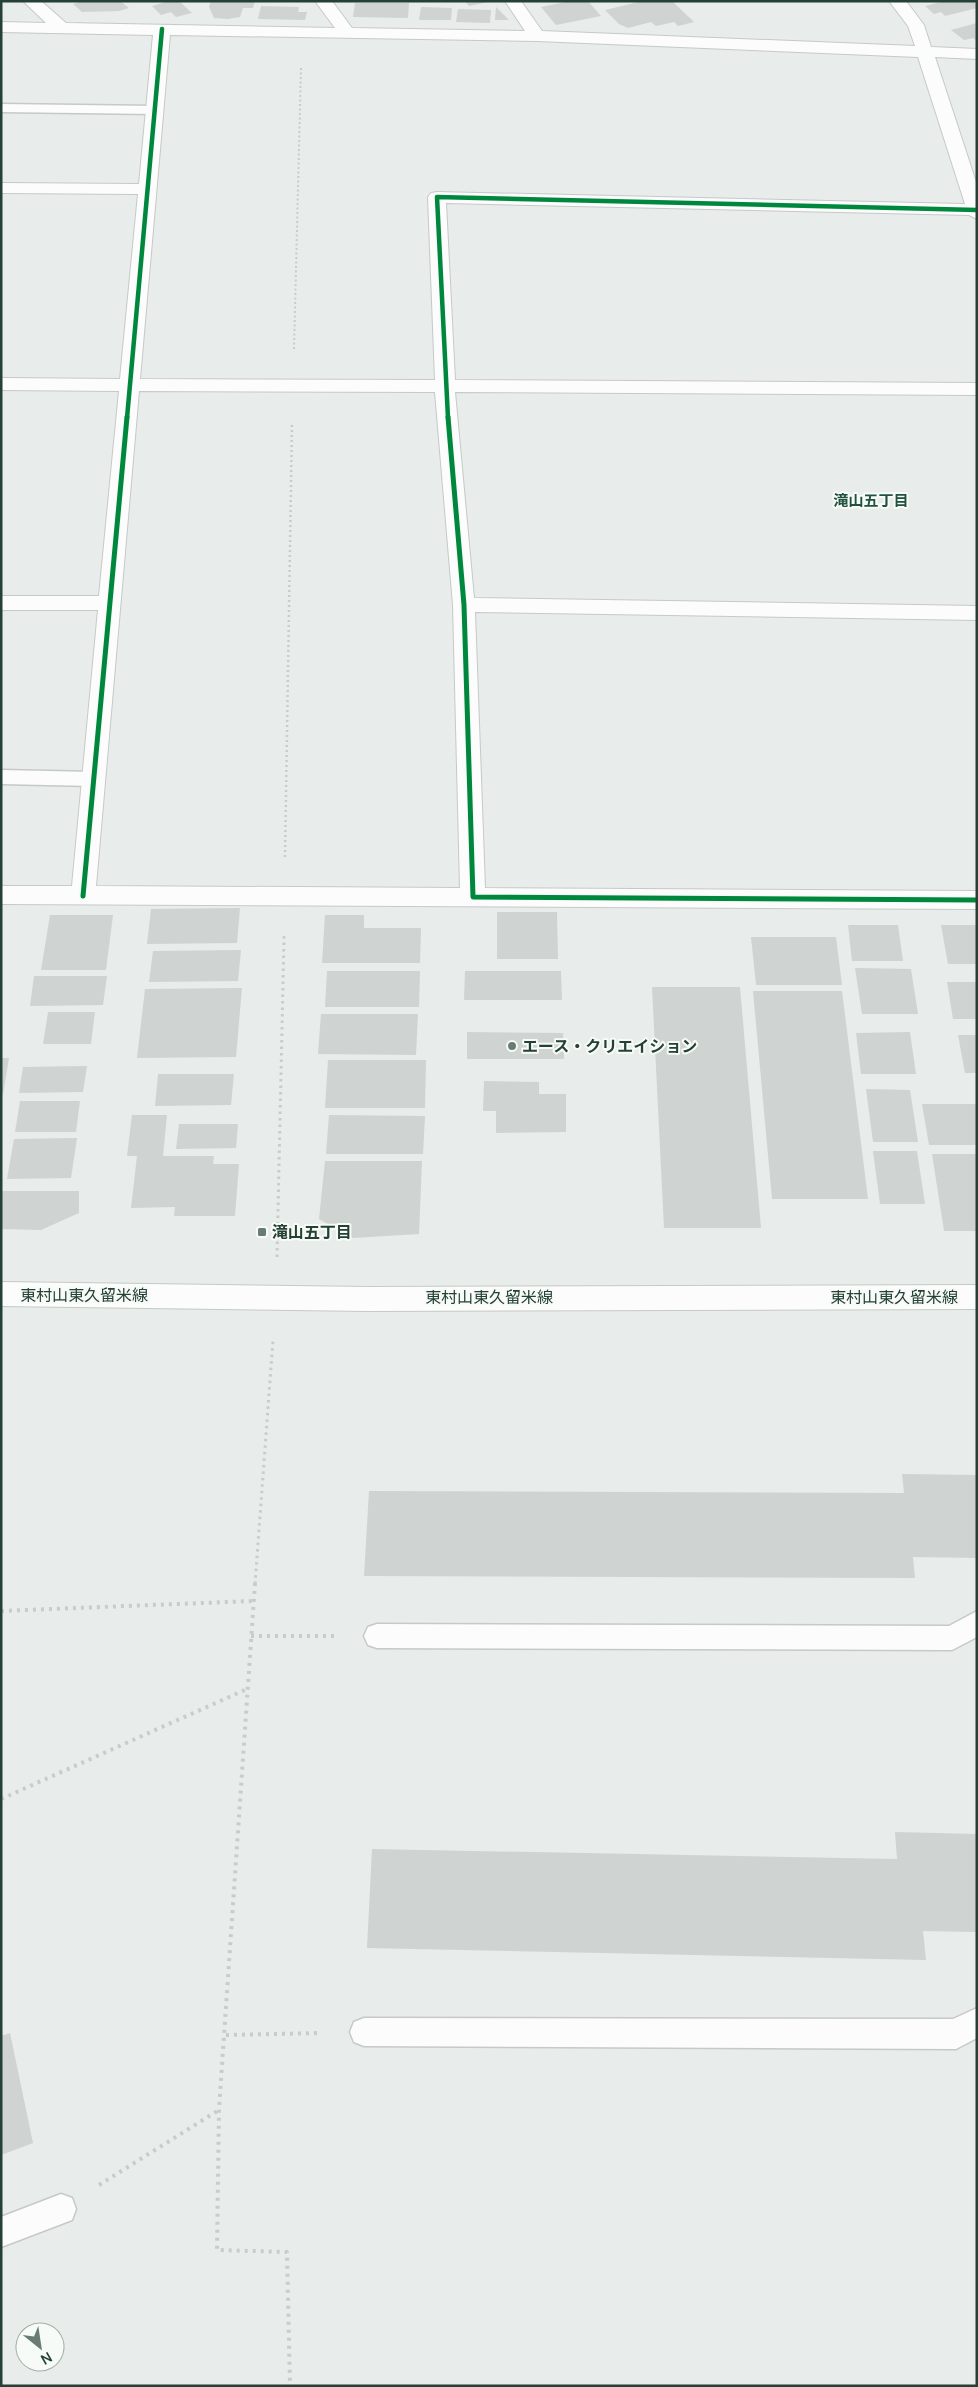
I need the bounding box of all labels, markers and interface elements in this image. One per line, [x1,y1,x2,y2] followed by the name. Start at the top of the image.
[833,490,909,511] district label: 滝山五丁目
[522,1035,697,1057] place label: エース・クリエイション
[506,1040,518,1052] marker: エース・クリエイション
[272,1221,352,1243] place label: 滝山五丁目
[256,1226,268,1238] marker: 滝山五丁目
[20,1284,148,1306] street label: 東村山東久留米線
[425,1286,553,1308] street label: 東村山東久留米線
[830,1286,958,1308] street label: 東村山東久留米線
[15,2322,65,2372] north arrow
[38,2348,56,2369] text: N

